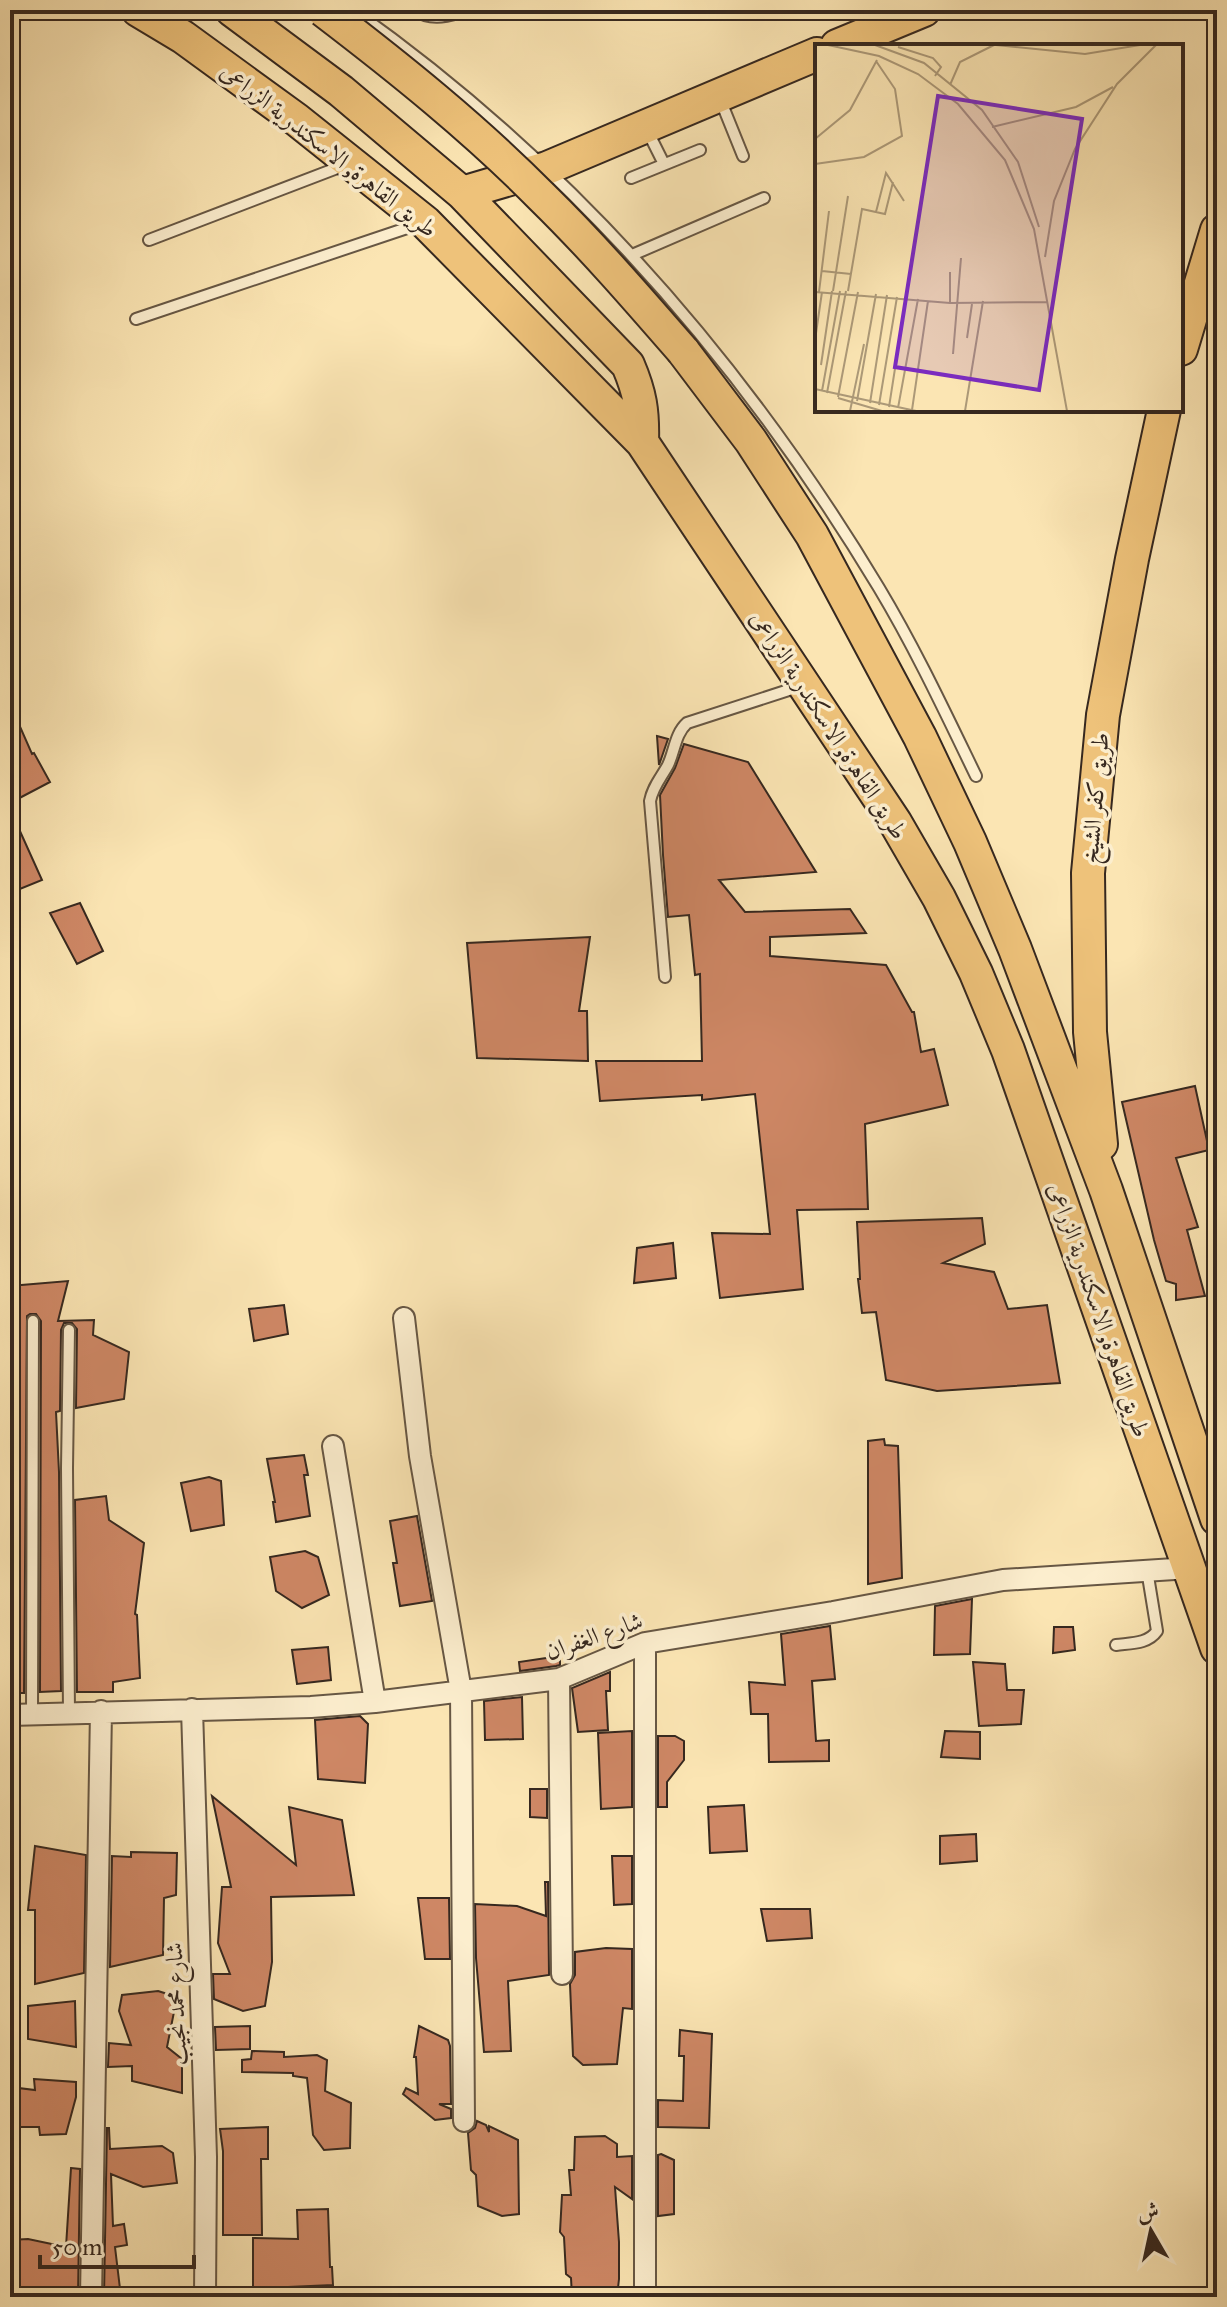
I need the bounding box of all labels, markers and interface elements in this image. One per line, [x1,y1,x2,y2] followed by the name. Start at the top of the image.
[815,44,1183,412] inset map
[215,56,443,244] street label: طريق القاهرة, الاسكندرية الزراعى
[744,605,914,845] street label: طريق القاهرة, الاسكندرية الزراعى
[1074,731,1122,865] street label: طريق كفر الشيخ
[1041,1179,1157,1441] street label: طريق القاهرة, الاسكندرية الزراعى
[541,1605,648,1671] street label: شارع الغفران
[159,1942,198,2066] street label: شارع محمد نجيب
[1111,2191,1191,2271] north arrow
[1135,2197,1161,2227] text: ش
[40,2219,194,2269] scale bar
[52,2232,102,2262] text: 50 m

